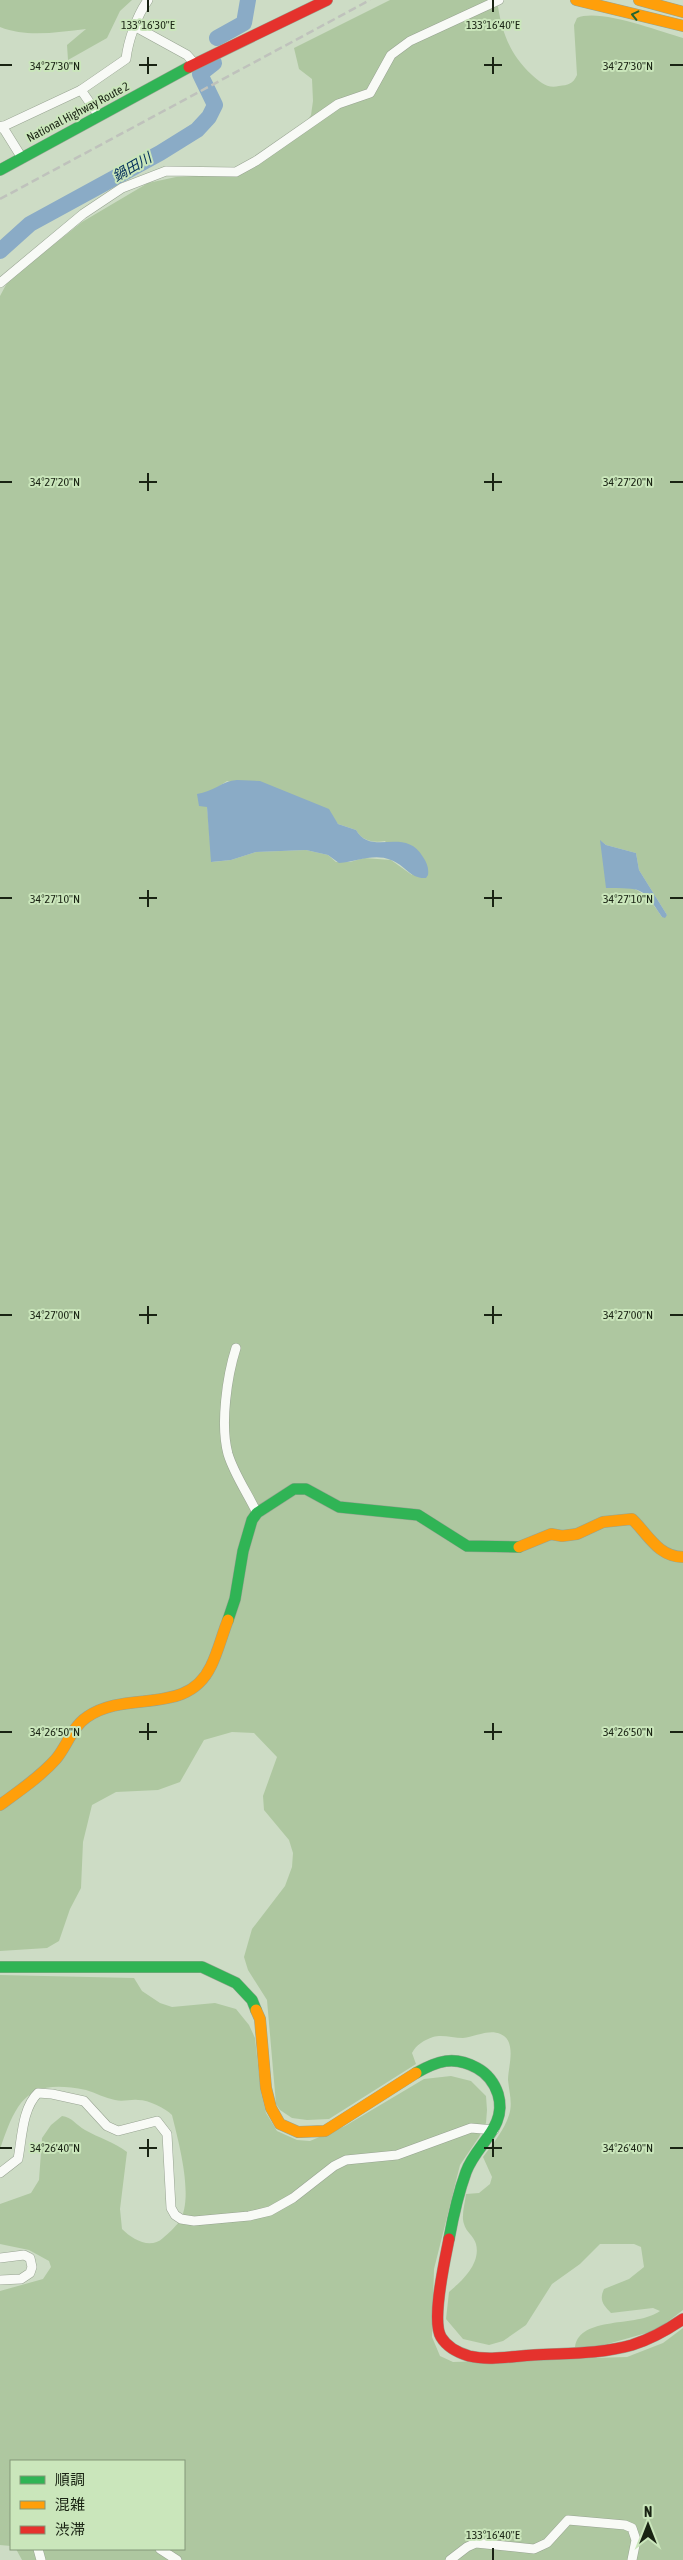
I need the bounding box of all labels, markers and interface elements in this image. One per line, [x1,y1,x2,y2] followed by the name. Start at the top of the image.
[631,10,640,21] one-way arrow
[121,18,175,32] text: 133°16'30"E
[466,18,520,32] text: 133°16'40"E
[30,59,80,73] text: 34°27'30"N
[603,59,653,73] text: 34°27'30"N
[24,79,132,145] street label: National Highway Route 2
[110,149,156,184] water label: 鍋田川
[30,475,80,489] text: 34°27'20"N
[603,475,653,489] text: 34°27'20"N
[30,892,80,906] text: 34°27'10"N
[603,892,653,906] text: 34°27'10"N
[30,1308,80,1322] text: 34°27'00"N
[603,1308,653,1322] text: 34°27'00"N
[30,1725,80,1739] text: 34°26'50"N
[603,1725,653,1739] text: 34°26'50"N
[30,2141,80,2155] text: 34°26'40"N
[603,2141,653,2155] text: 34°26'40"N
[10,2460,185,2550] legend
[55,2471,85,2488] text: 順調
[55,2496,85,2513] text: 混雑
[623,2500,673,2550] north arrow
[644,2504,652,2520] text: N
[55,2521,85,2538] text: 渋滞
[466,2528,520,2542] text: 133°16'40"E

